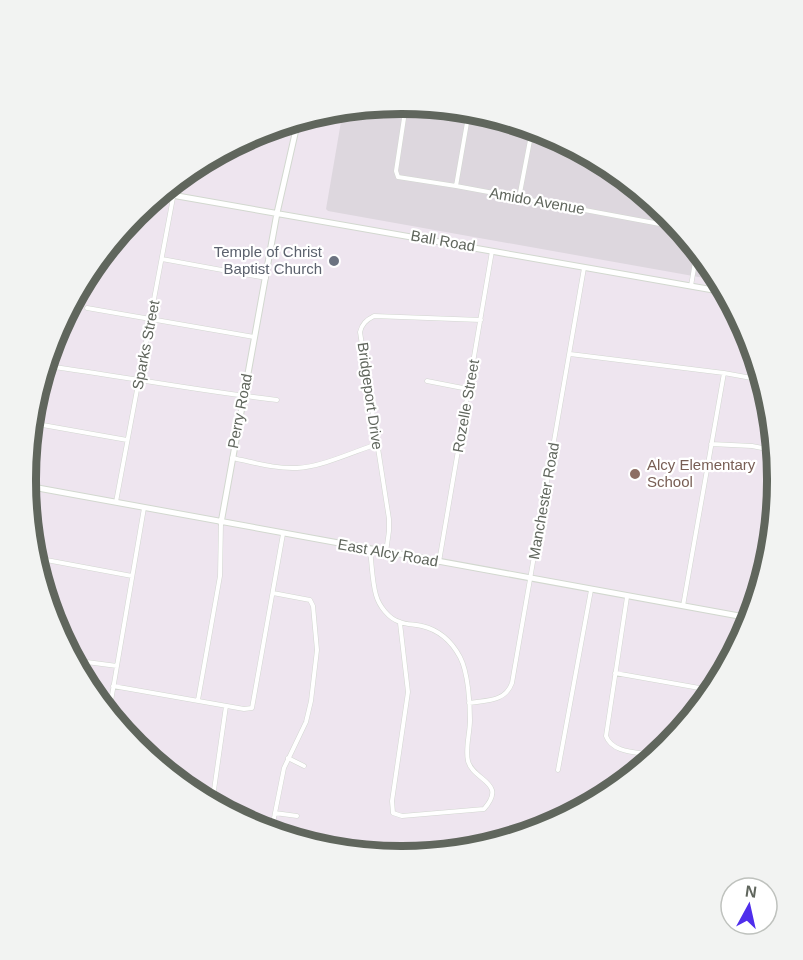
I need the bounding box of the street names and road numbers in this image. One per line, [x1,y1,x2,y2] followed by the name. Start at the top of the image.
[488,184,586,217] street label: Amido Avenue
[410,226,477,255] street label: Ball Road
[128,298,163,391] street label: Sparks Street
[355,341,386,451] street label: Bridgeport Drive
[449,357,482,454] street label: Rozelle Street
[224,372,255,450] street label: Perry Road
[525,441,562,561] street label: Manchester Road
[337,535,440,570] street label: East Alcy Road

